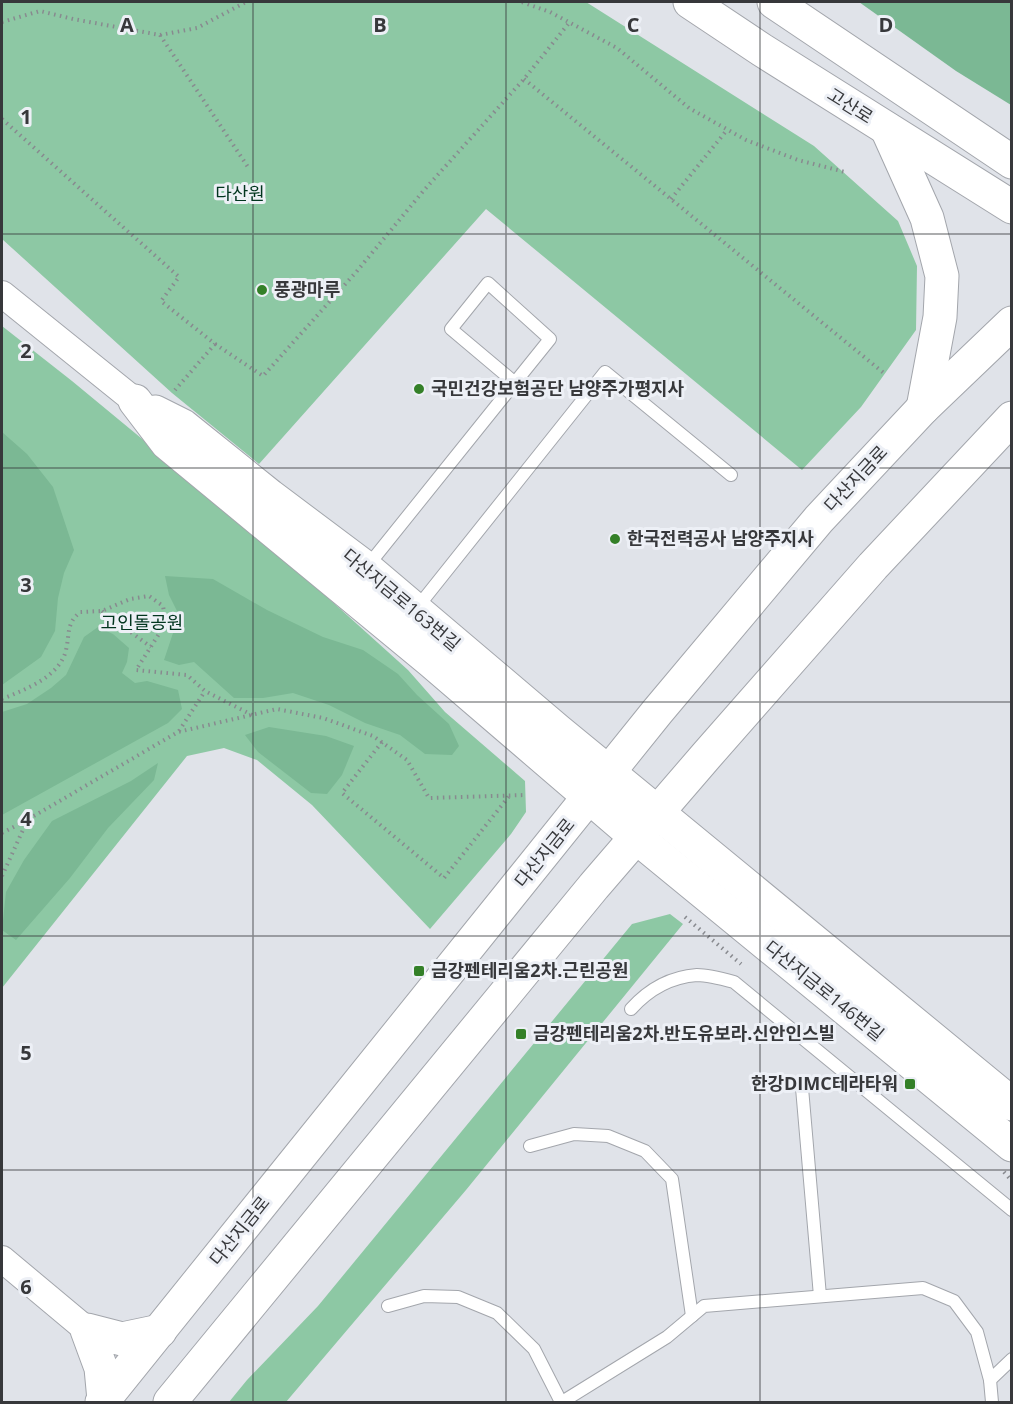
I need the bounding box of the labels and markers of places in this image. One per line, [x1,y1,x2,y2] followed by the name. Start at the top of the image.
[274,277,340,301] place label: 풍광마루
[255,283,269,297] marker: 풍광마루
[431,376,685,400] place label: 국민건강보험공단 남양주가평지사
[412,382,426,396] marker: 국민건강보험공단 남양주가평지사
[627,526,814,550] place label: 한국전력공사 남양주지사
[608,532,622,546] marker: 한국전력공사 남양주지사
[431,958,629,982] place label: 금강펜테리움2차.근린공원
[412,964,426,978] marker: 금강펜테리움2차.근린공원
[533,1021,835,1045] place label: 금강펜테리움2차.반도유보라.신안인스빌
[514,1027,528,1041] marker: 금강펜테리움2차.반도유보라.신안인스빌
[751,1071,898,1095] place label: 한강DIMC테라타워
[903,1077,917,1091] marker: 한강DIMC테라타워

